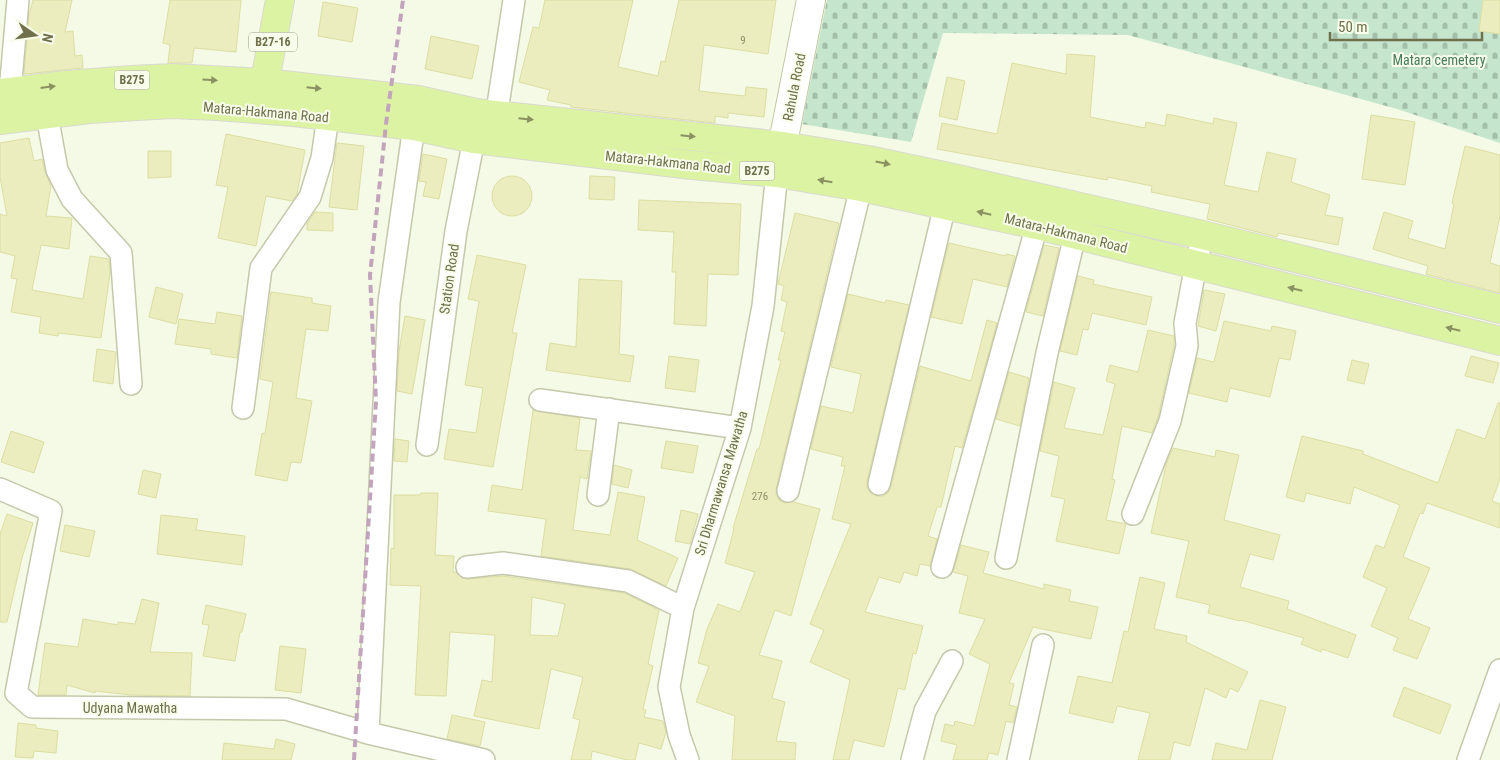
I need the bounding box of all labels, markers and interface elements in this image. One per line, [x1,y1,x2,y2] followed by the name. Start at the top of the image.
[10,10,60,60] north arrow
[1330,10,1482,42] scale bar
[1338,18,1368,36] text: 50 m
[39,32,56,44] text: N
[249,32,297,52] road number: B27-16
[740,34,746,47] house number: 9
[780,52,808,122] street label: Rahula Road
[1392,52,1486,68] park label: Matara cemetery
[114,70,150,90] road number: B275
[203,76,219,84] one-way arrow
[41,83,57,91] one-way arrow
[306,84,322,92] one-way arrow
[203,99,329,125] street label: Matara-Hakmana Road
[518,115,534,123] one-way arrow
[680,132,696,140] one-way arrow
[604,147,732,177] street label: Matara-Hakmana Road
[876,159,891,167] one-way arrow
[740,162,774,180] road number: B275
[817,177,833,185] one-way arrow
[977,209,992,217] one-way arrow
[1003,210,1129,256] street label: Matara-Hakmana Road
[436,243,462,315] street label: Station Road
[1288,285,1303,293] one-way arrow
[1445,325,1460,333] one-way arrow
[691,409,751,557] street label: Sri Dharmawansa Mawatha
[752,490,768,503] house number: 276
[83,700,177,716] street label: Udyana Mawatha

